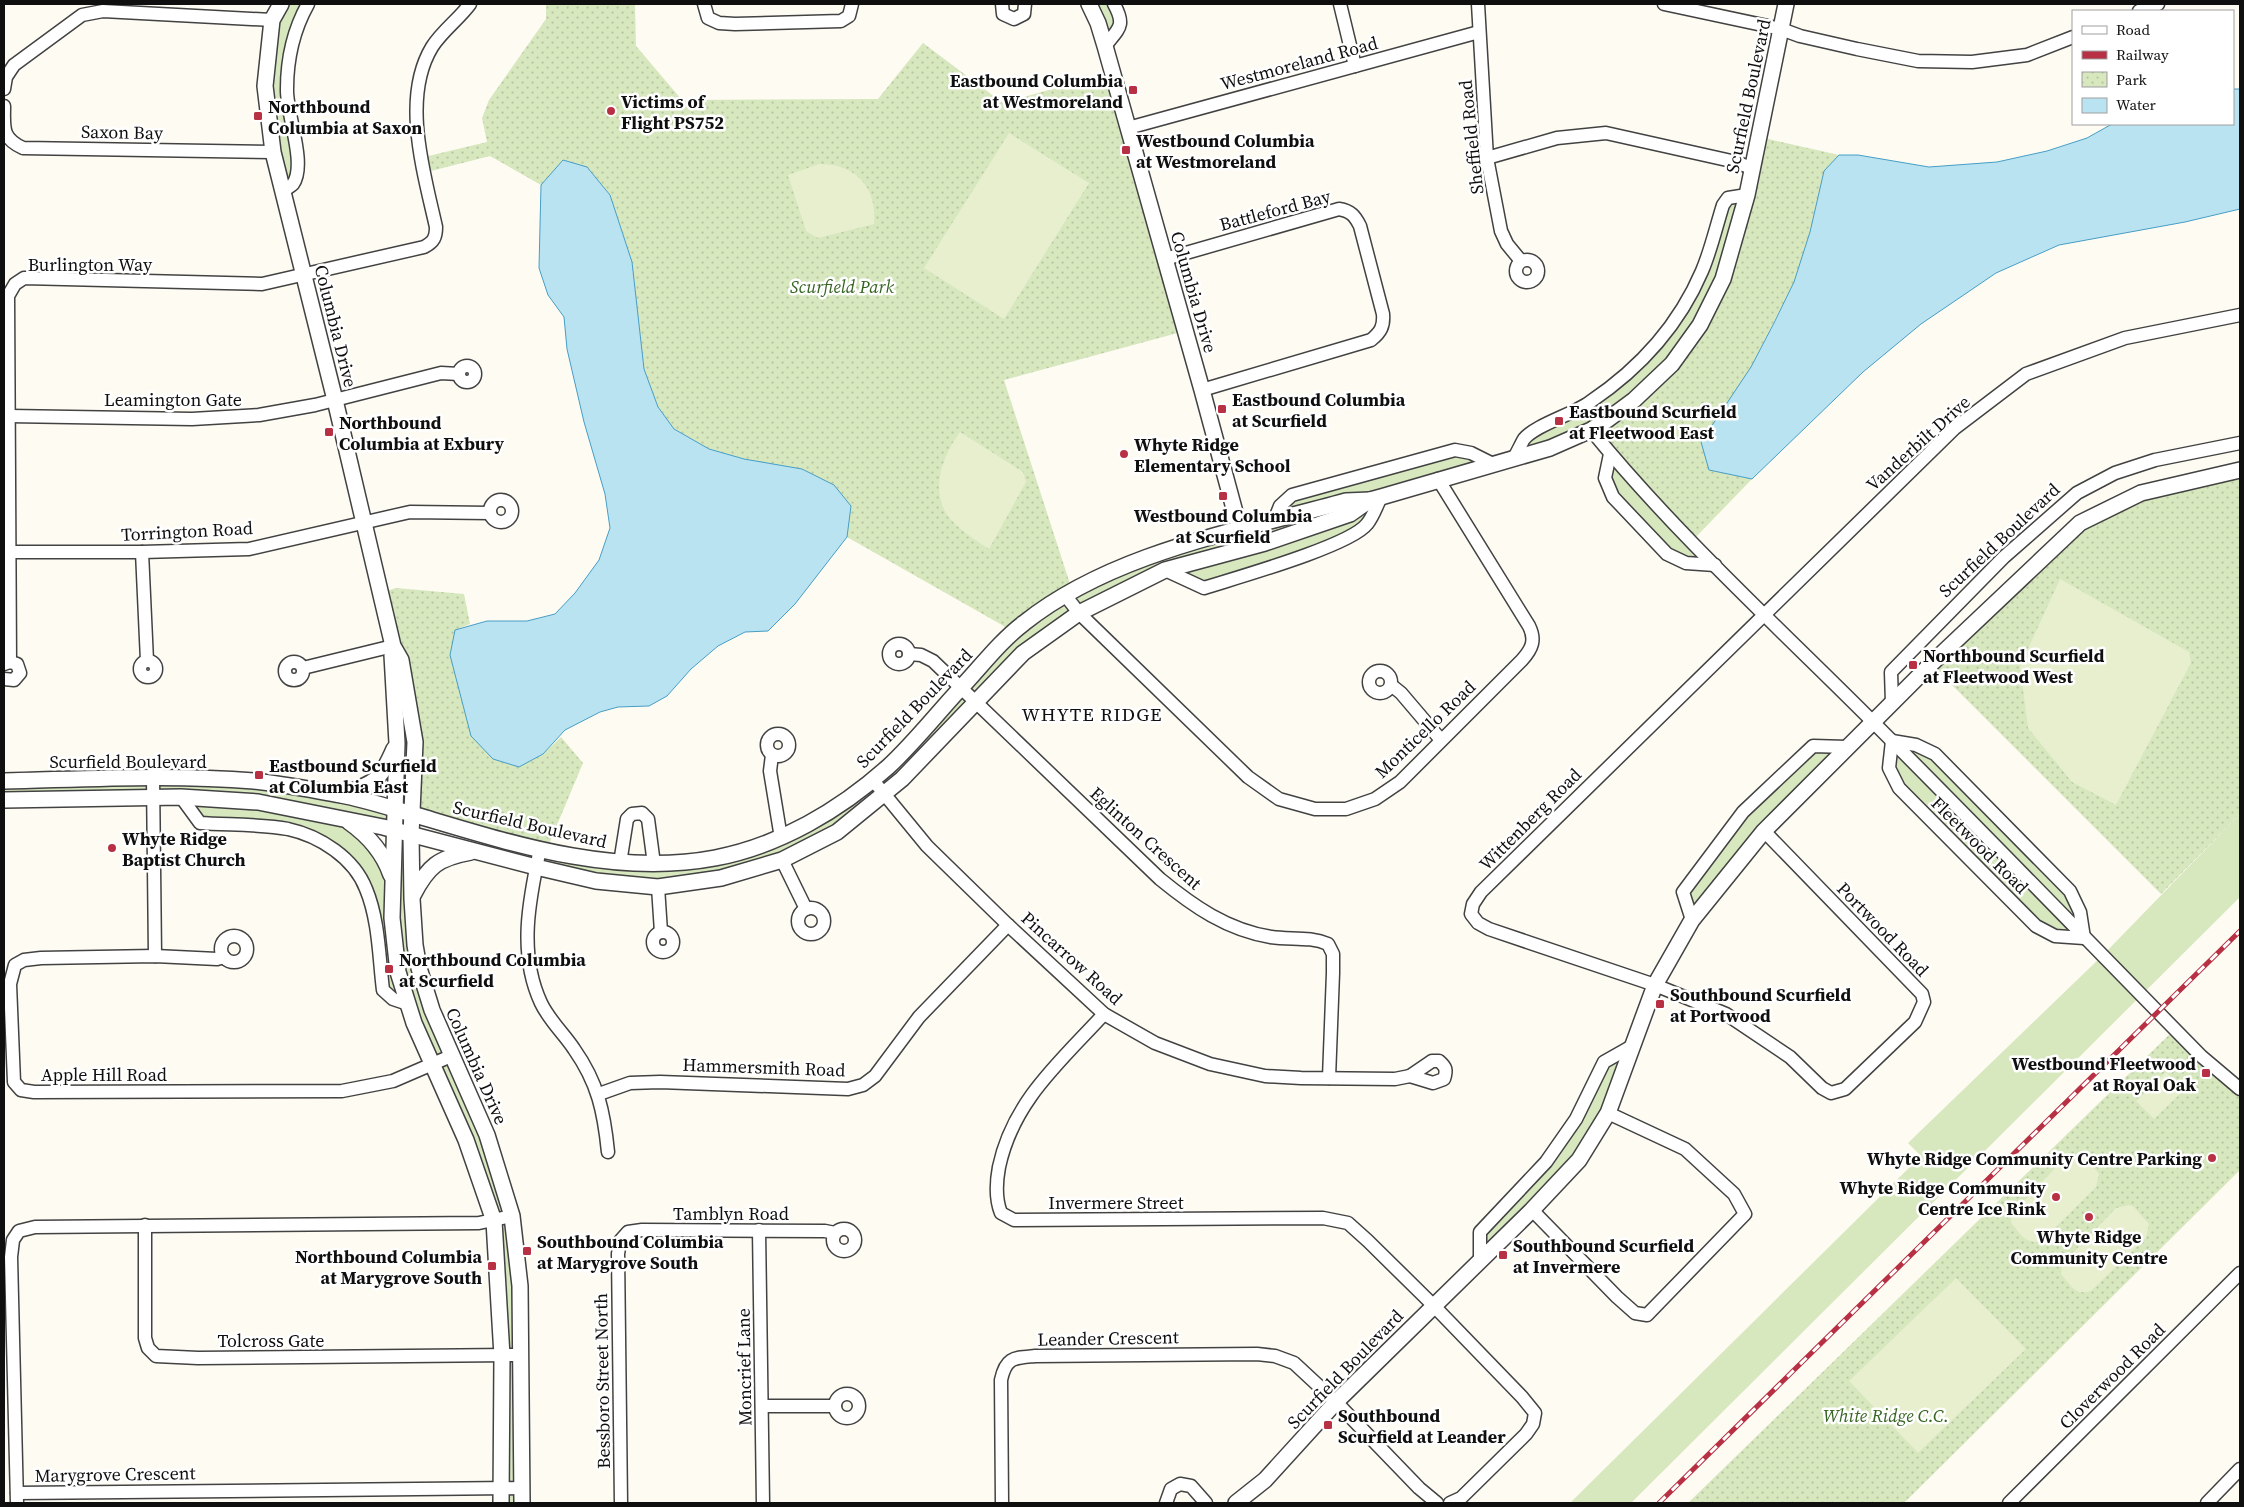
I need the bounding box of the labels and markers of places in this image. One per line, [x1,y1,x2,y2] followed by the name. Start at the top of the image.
[950,68,1123,114] place label: Eastbound Columbia at Westmoreland
[1127,84,1139,96] marker: Eastbound Columbia at Westmoreland
[621,89,724,135] place label: Victims of Flight PS752
[268,94,422,140] place label: Northbound Columbia at Saxon
[605,105,617,117] marker: Victims of Flight PS752
[252,110,264,122] marker: Northbound Columbia at Saxon
[1136,128,1315,174] place label: Westbound Columbia at Westmoreland
[1120,144,1132,156] marker: Westbound Columbia at Westmoreland
[1232,387,1406,433] place label: Eastbound Columbia at Scurfield
[1569,399,1737,445] place label: Eastbound Scurfield at Fleetwood East
[1216,403,1228,415] marker: Eastbound Columbia at Scurfield
[339,410,504,456] place label: Northbound Columbia at Exbury
[1553,415,1565,427] marker: Eastbound Scurfield at Fleetwood East
[323,426,335,438] marker: Northbound Columbia at Exbury
[1134,432,1291,478] place label: Whyte Ridge Elementary School
[1118,448,1130,460] marker: Whyte Ridge Elementary School
[1217,490,1229,502] marker: Westbound Columbia at Scurfield
[1134,503,1313,549] place label: Westbound Columbia at Scurfield
[1923,643,2105,689] place label: Northbound Scurfield at Fleetwood West
[1907,659,1919,671] marker: Northbound Scurfield at Fleetwood West
[269,753,437,799] place label: Eastbound Scurfield at Columbia East
[253,769,265,781] marker: Eastbound Scurfield at Columbia East
[122,826,246,872] place label: Whyte Ridge Baptist Church
[106,842,118,854] marker: Whyte Ridge Baptist Church
[399,947,586,993] place label: Northbound Columbia at Scurfield
[383,963,395,975] marker: Northbound Columbia at Scurfield
[1670,982,1851,1028] place label: Southbound Scurfield at Portwood
[1654,998,1666,1010] marker: Southbound Scurfield at Portwood
[2012,1051,2196,1097] place label: Westbound Fleetwood at Royal Oak
[2200,1067,2212,1079] marker: Westbound Fleetwood at Royal Oak
[1867,1146,2202,1171] place label: Whyte Ridge Community Centre Parking
[2206,1152,2218,1164] marker: Whyte Ridge Community Centre Parking
[1840,1175,2046,1221] place label: Whyte Ridge Community Centre Ice Rink
[2050,1191,2062,1203] marker: Whyte Ridge Community Centre Ice Rink
[2083,1211,2095,1223] marker: Whyte Ridge Community Centre
[2010,1224,2168,1270] place label: Whyte Ridge Community Centre
[537,1229,724,1275] place label: Southbound Columbia at Marygrove South
[1513,1233,1694,1279] place label: Southbound Scurfield at Invermere
[295,1244,482,1290] place label: Northbound Columbia at Marygrove South
[521,1245,533,1257] marker: Southbound Columbia at Marygrove South
[1497,1249,1509,1261] marker: Southbound Scurfield at Invermere
[486,1260,498,1272] marker: Northbound Columbia at Marygrove South
[1338,1403,1506,1449] place label: Southbound Scurfield at Leander
[1322,1419,1334,1431] marker: Southbound Scurfield at Leander

